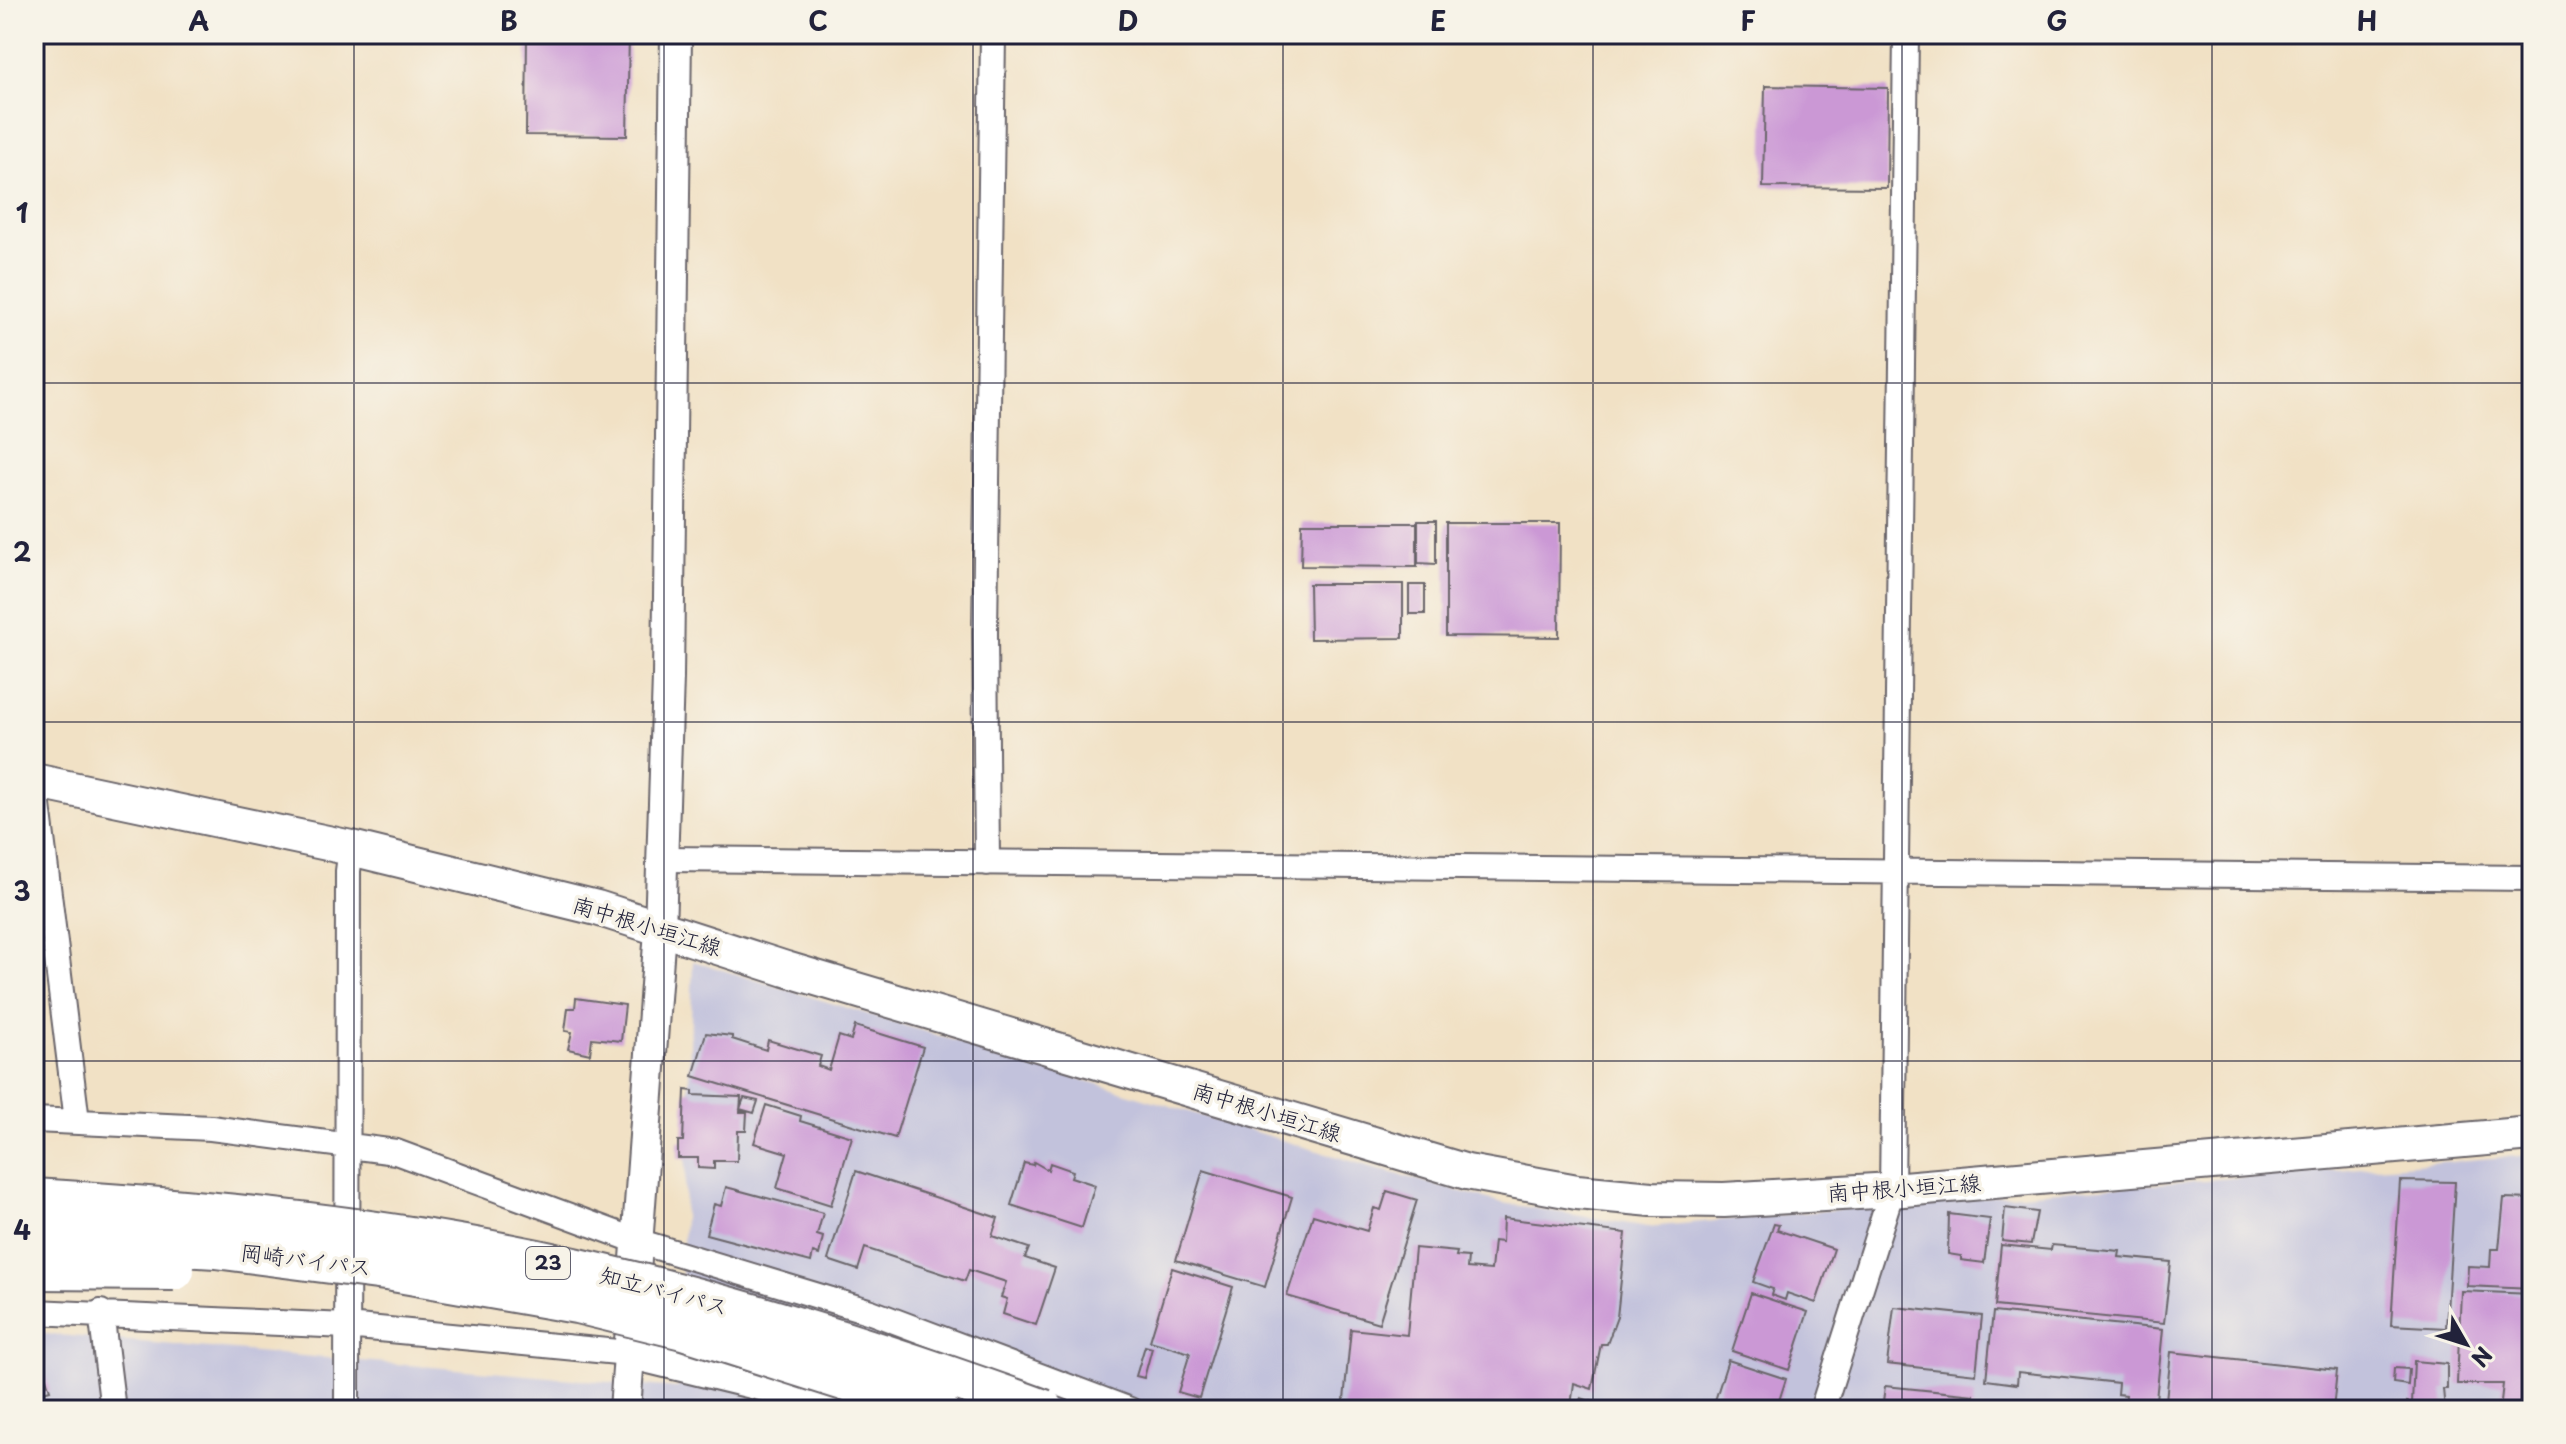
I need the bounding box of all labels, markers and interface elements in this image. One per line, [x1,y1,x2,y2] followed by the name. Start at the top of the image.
[189,1,209,40] text: A
[500,1,518,40] text: B
[808,1,828,40] text: C
[1118,1,1138,40] text: D
[1430,1,1446,40] text: E
[1740,1,1756,40] text: F
[2046,1,2068,40] text: G
[2357,1,2377,40] text: H
[16,193,28,232] text: 1
[13,532,31,571] text: 2
[13,871,31,910] text: 3
[569,886,726,963] street label: 南中根小垣江線
[1189,1072,1346,1149] street label: 南中根小垣江線
[1826,1165,1982,1208] street label: 南中根小垣江線
[13,1210,31,1249] text: 4
[239,1234,373,1283] street label: 岡崎バイパス
[526,1247,570,1279] road number: 23
[597,1257,732,1323] street label: 知立バイパス
[2426,1304,2506,1384] north arrow
[2464,1340,2501,1375] text: N

